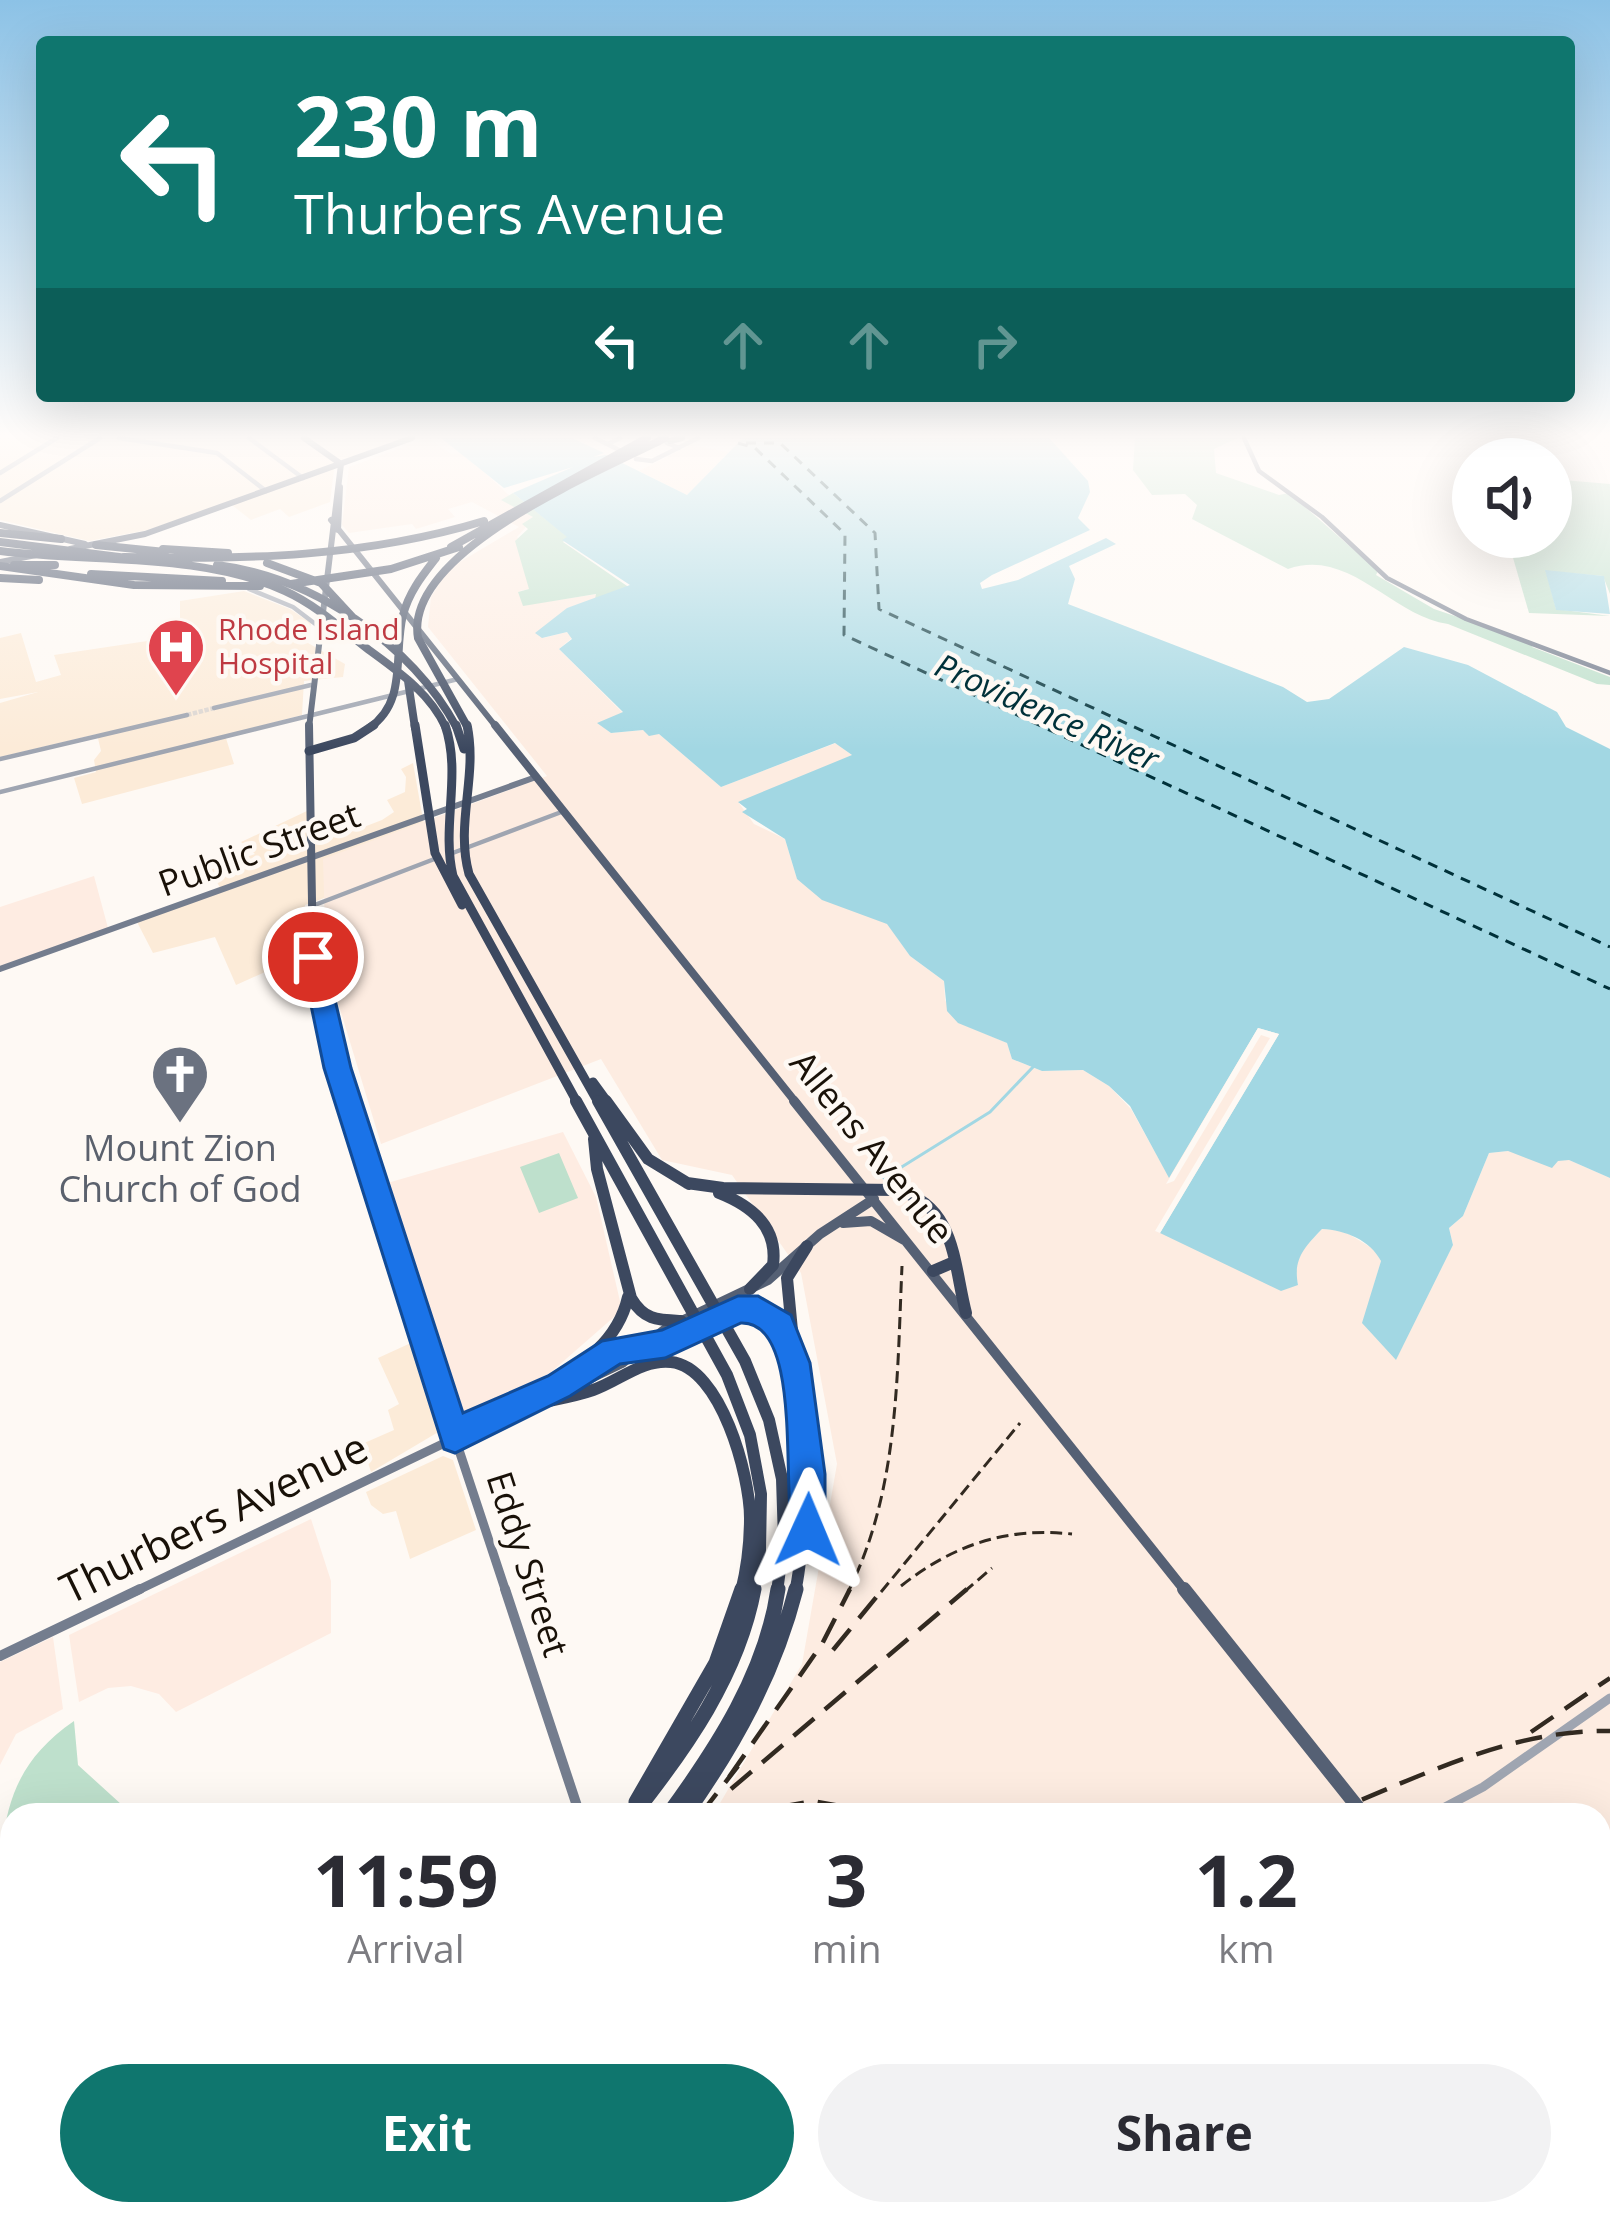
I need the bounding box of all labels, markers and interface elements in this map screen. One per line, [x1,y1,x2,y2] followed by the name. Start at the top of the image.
[294,67,542,182] text: 230 m
[96,84,252,240] icon: left
[294,176,725,250] text: Thurbers Avenue
[584,312,650,378] icon: left
[710,312,776,378] icon: ahead
[836,312,902,378] icon: ahead
[962,312,1028,378] icon: right
[1452,438,1572,558] map controls
[1452,438,1572,558] button: sound
[218,608,400,683] place label: Rhode Island Hospital
[145,616,207,698] hospital icon: Rhode Island Hospital
[928,642,1168,782] water label: Providence River
[151,789,366,908] street label: Public Street
[262,906,364,1008] pin
[280,924,346,990] icon: arrive
[779,1040,965,1253] street label: Allens Avenue
[149,1043,211,1125] church icon: Mount Zion Church of God
[58,1123,302,1213] place label: Mount Zion Church of God
[50,1418,377,1616] street label: Thurbers Avenue
[476,1465,581,1663] street label: Eddy Street
[745,1467,871,1593] position arrow
[313,1830,498,1928] text: 11:59
[826,1830,867,1928] text: 3
[1195,1830,1298,1928] text: 1.2
[347,1921,465,1974] text: Arrival
[812,1921,882,1974] text: min
[1218,1921,1275,1974] text: km
[60,2064,794,2202] button: Exit
[818,2064,1551,2202] button: Share

